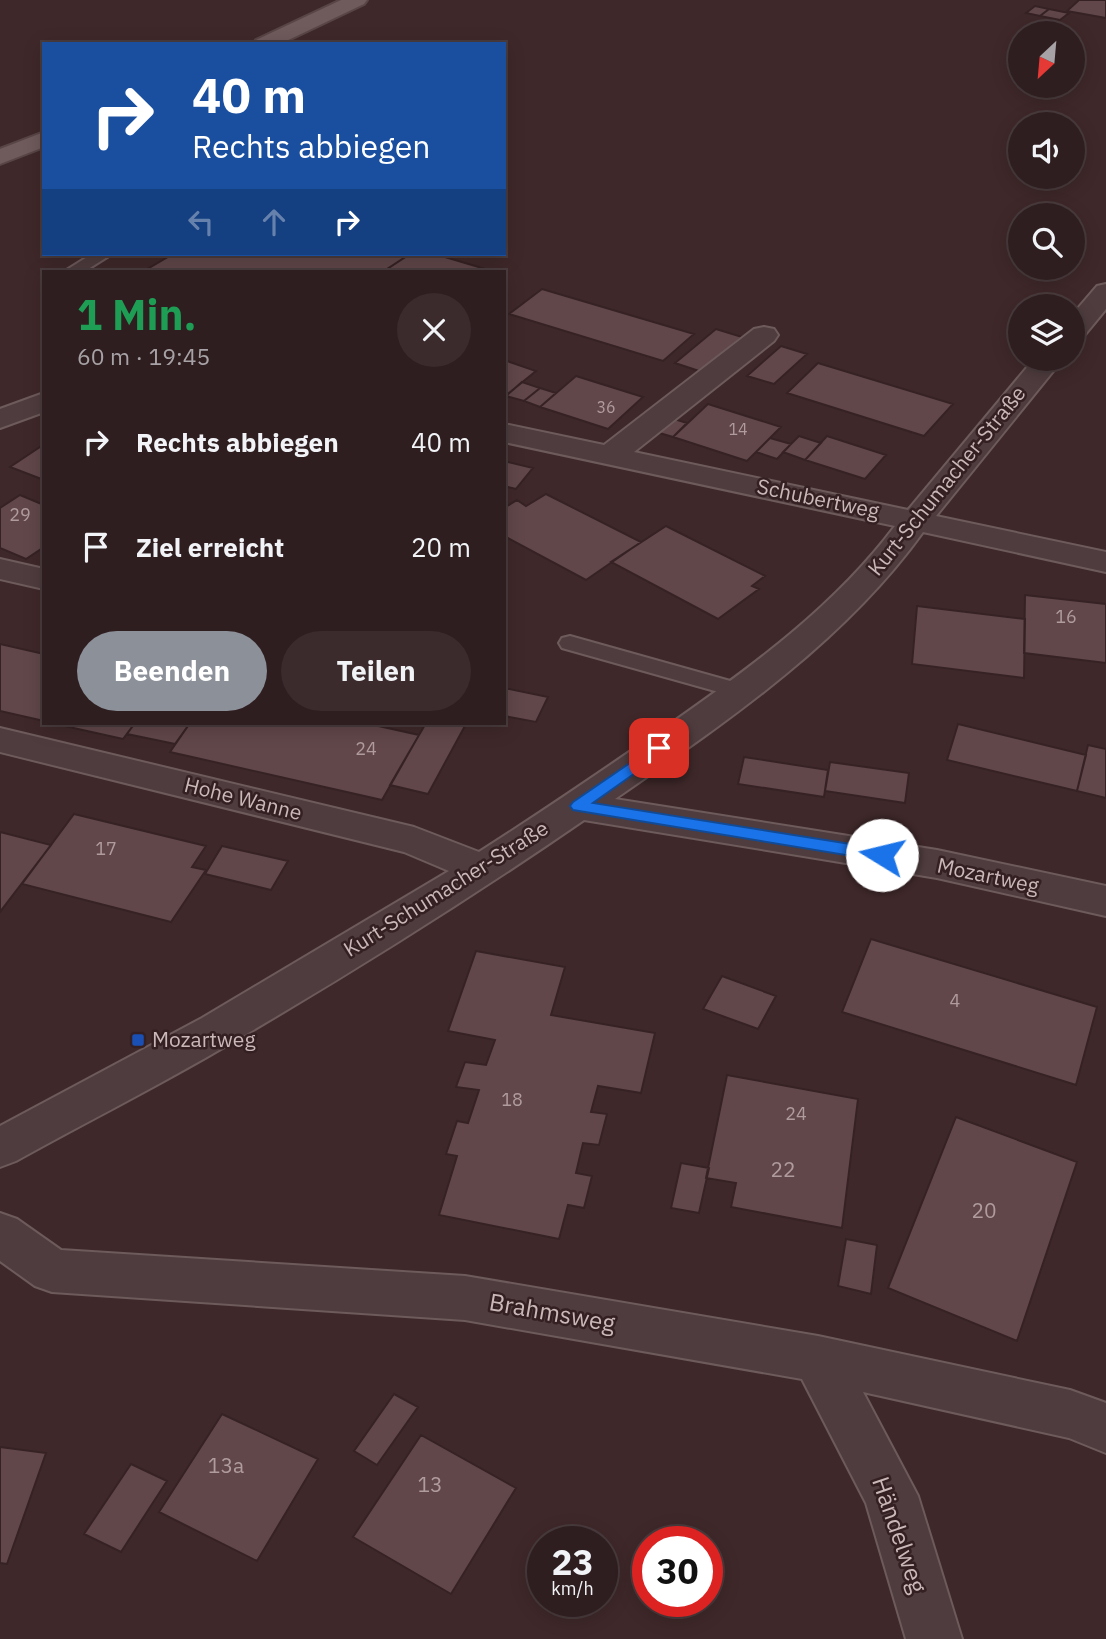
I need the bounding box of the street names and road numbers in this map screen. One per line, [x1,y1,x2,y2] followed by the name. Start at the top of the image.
[861,380,1032,581] street label: Kurt-Schumacher-Straße
[755,471,882,525] street label: Schubertweg
[182,770,305,826] street label: Hohe Wanne
[338,814,553,963] street label: Kurt-Schumacher-Straße
[935,851,1042,899] street label: Mozartweg
[487,1285,618,1339] street label: Brahmsweg
[865,1472,935,1597] street label: Händelweg

